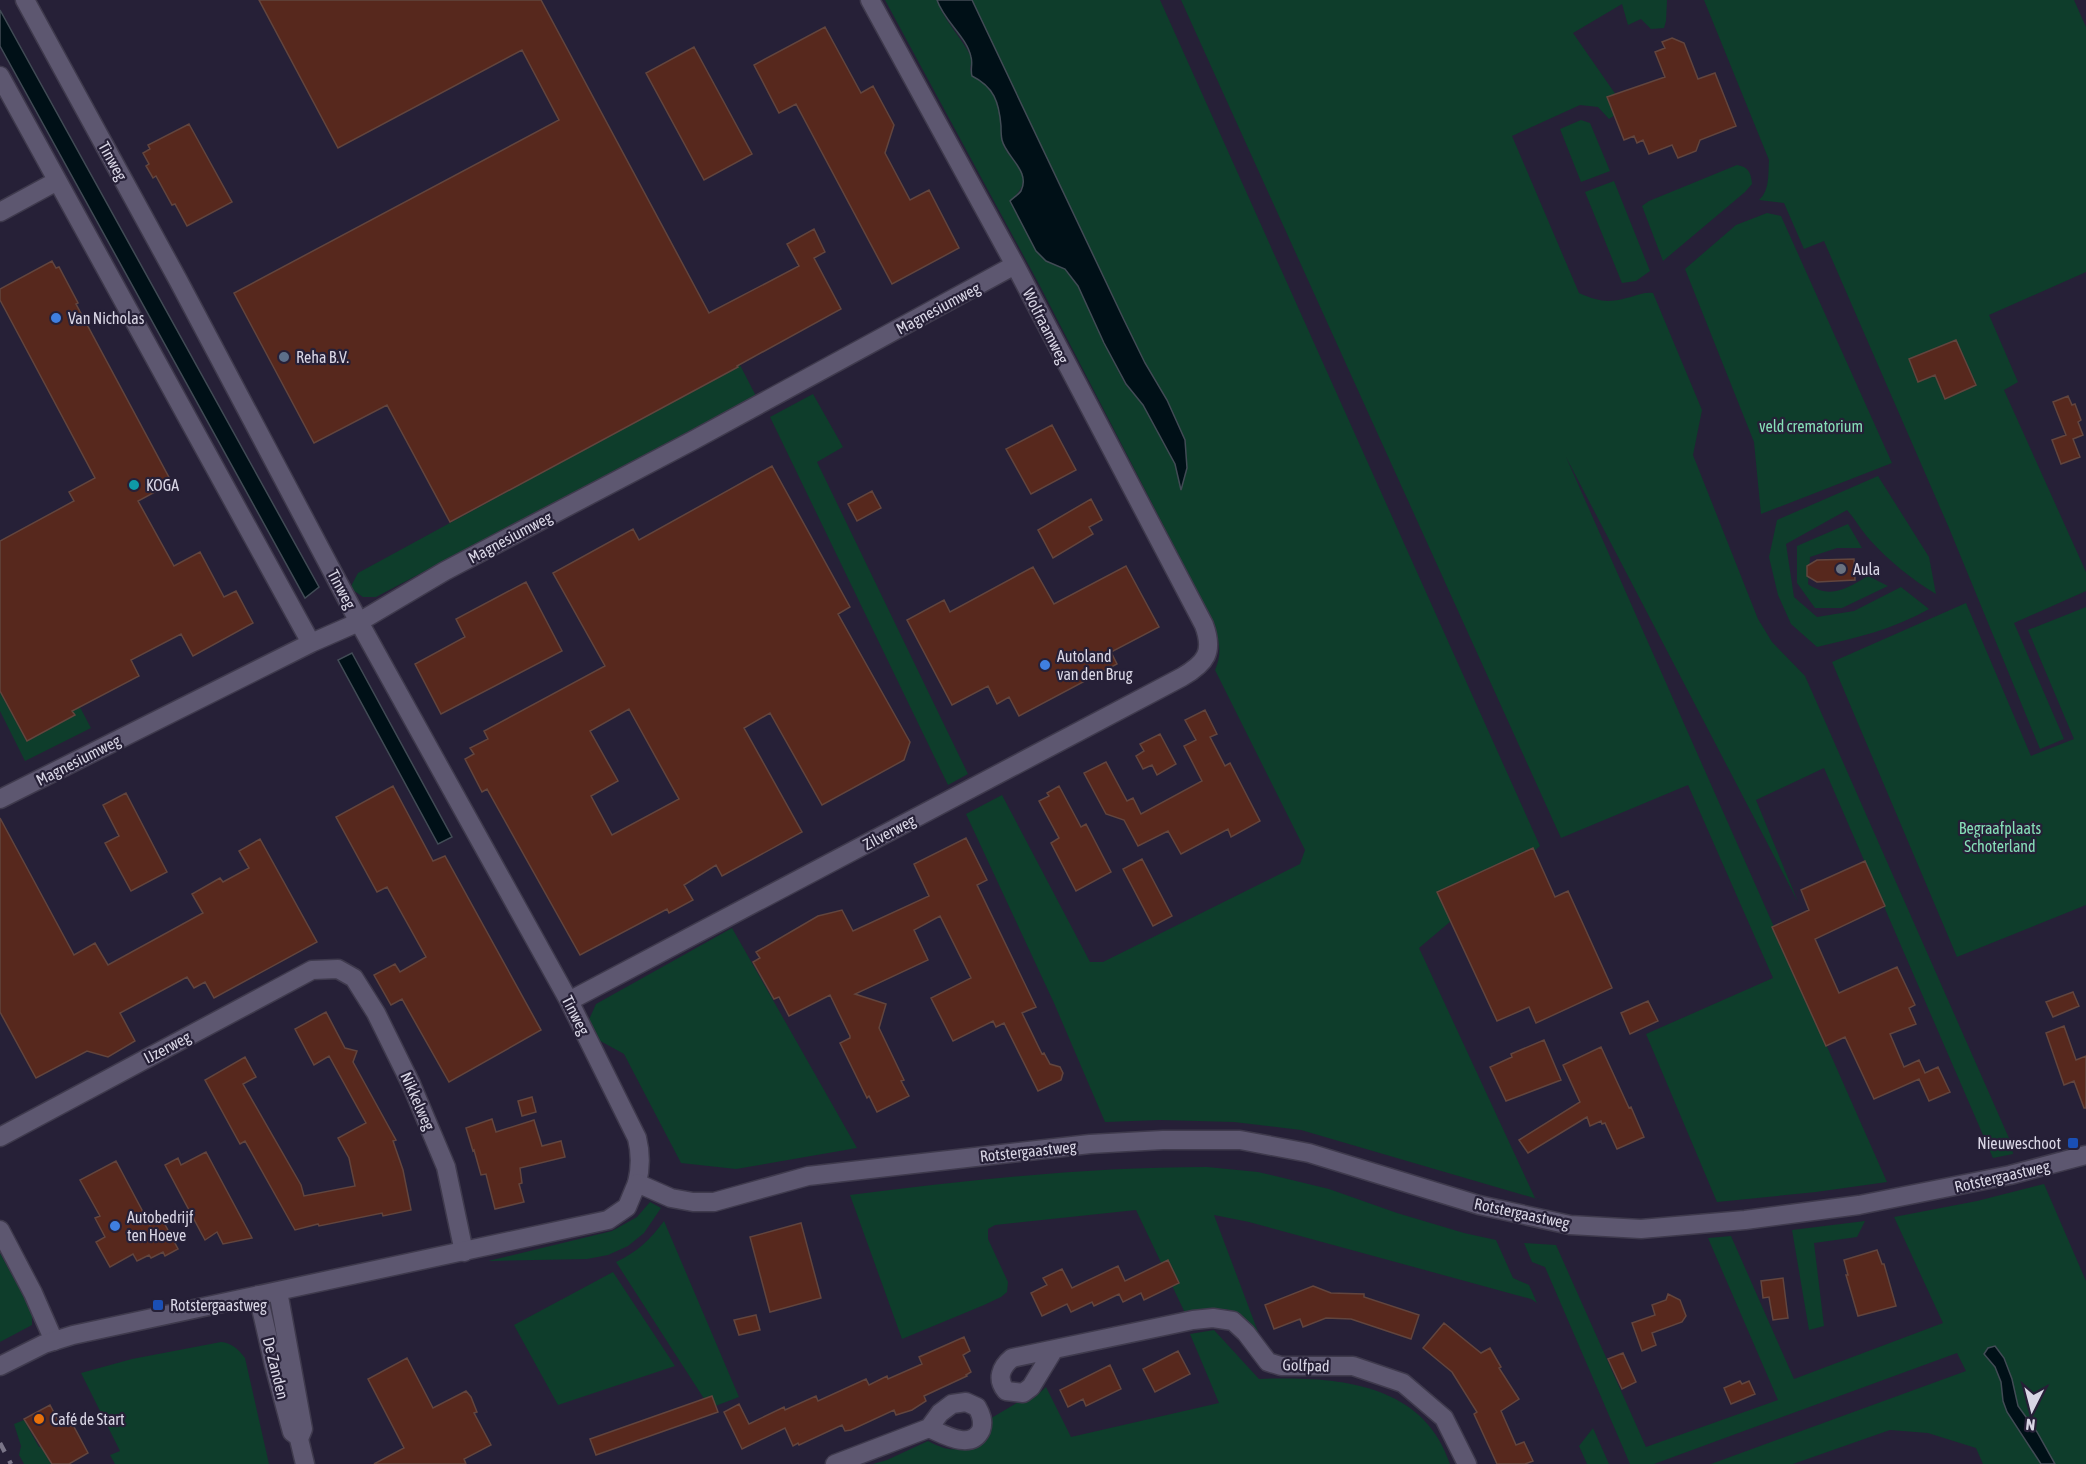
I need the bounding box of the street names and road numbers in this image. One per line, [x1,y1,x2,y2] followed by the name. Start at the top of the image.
[94,138,131,184] street label: Tinweg
[893,278,983,338] street label: Magnesiumweg
[1019,286,1073,367] street label: Wolfraamweg
[465,507,555,567] street label: Magnesiumweg
[323,566,360,612] street label: Tinweg
[33,731,124,790] street label: Magnesiumweg
[860,811,919,854] street label: Zilverweg
[558,992,594,1038] street label: Tinweg
[141,1027,194,1068] street label: IJzerweg
[396,1069,439,1133] street label: Nikkelweg
[979,1137,1077,1166] street label: Rotstergaastweg
[1953,1156,2052,1197] street label: Rotstergaastweg
[1472,1194,1571,1233] street label: Rotstergaastweg
[260,1335,292,1401] street label: De Zanden
[1282,1355,1330,1376] street label: Golfpad

